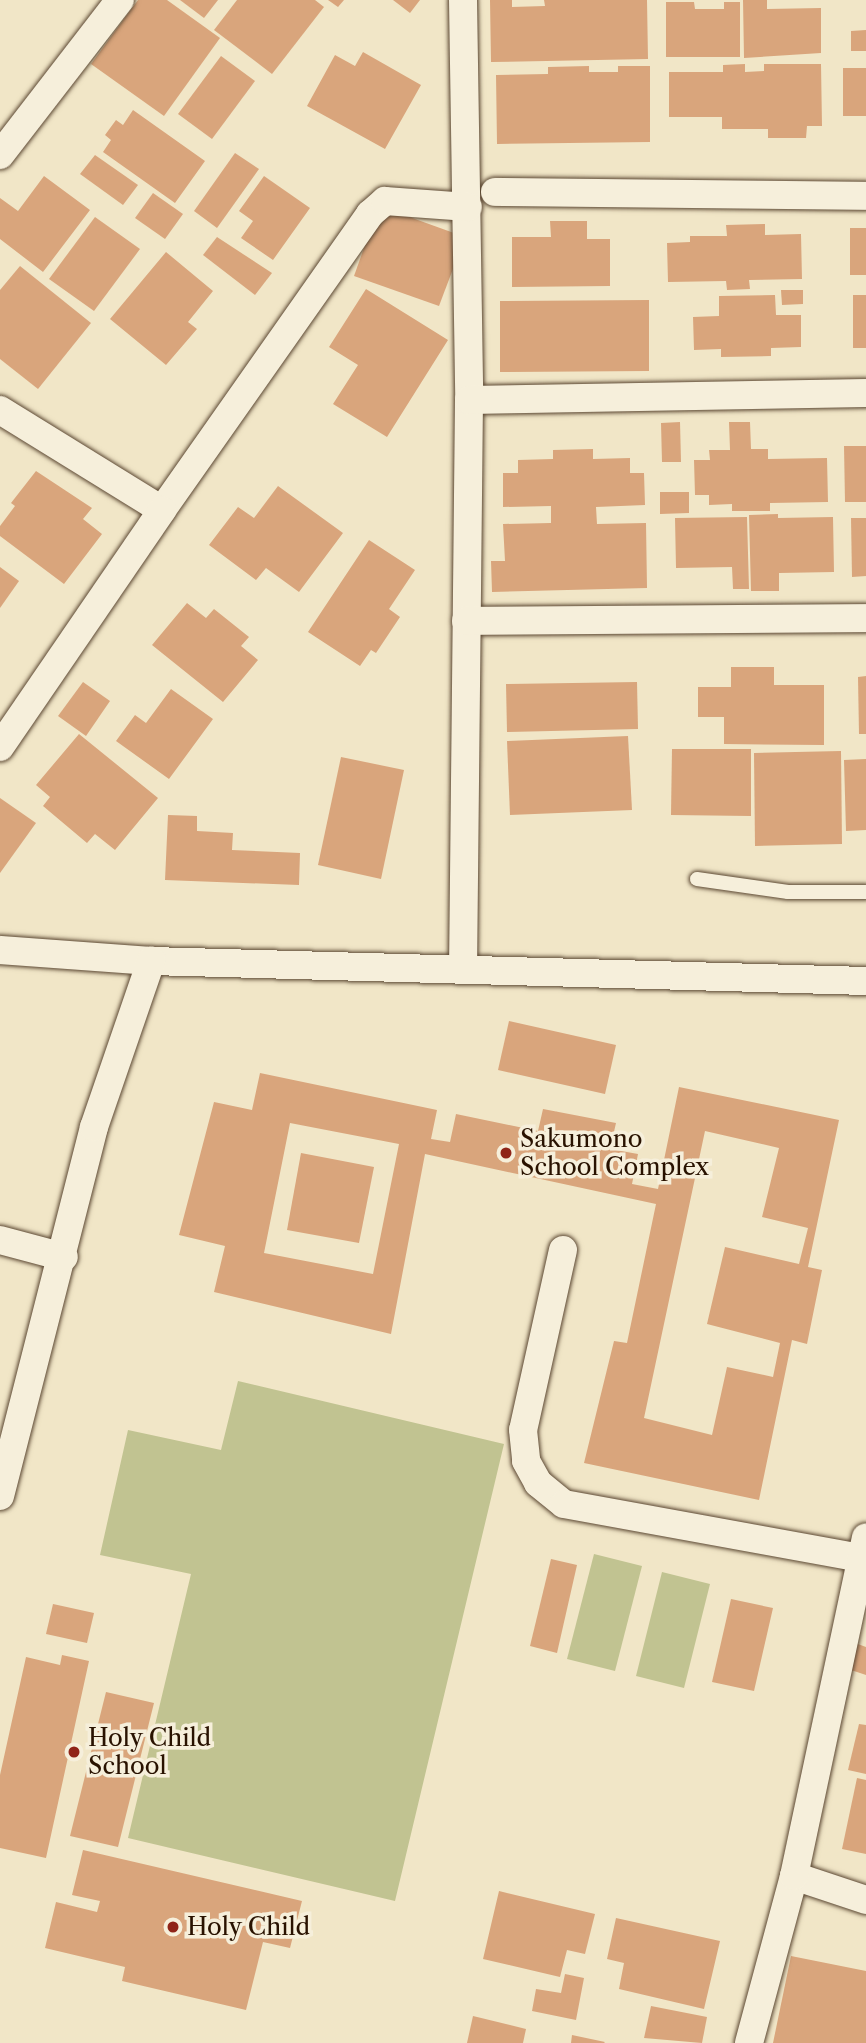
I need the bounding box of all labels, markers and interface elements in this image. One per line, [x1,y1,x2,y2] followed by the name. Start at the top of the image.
[520,1125,709,1181] place label: Sakumono School Complex
[498,1145,514,1161] marker: Sakumono School Complex
[88,1724,212,1780] place label: Holy Child School
[66,1744,82,1760] marker: Holy Child School
[187,1913,311,1941] place label: Holy Child
[165,1919,181,1935] marker: Holy Child

